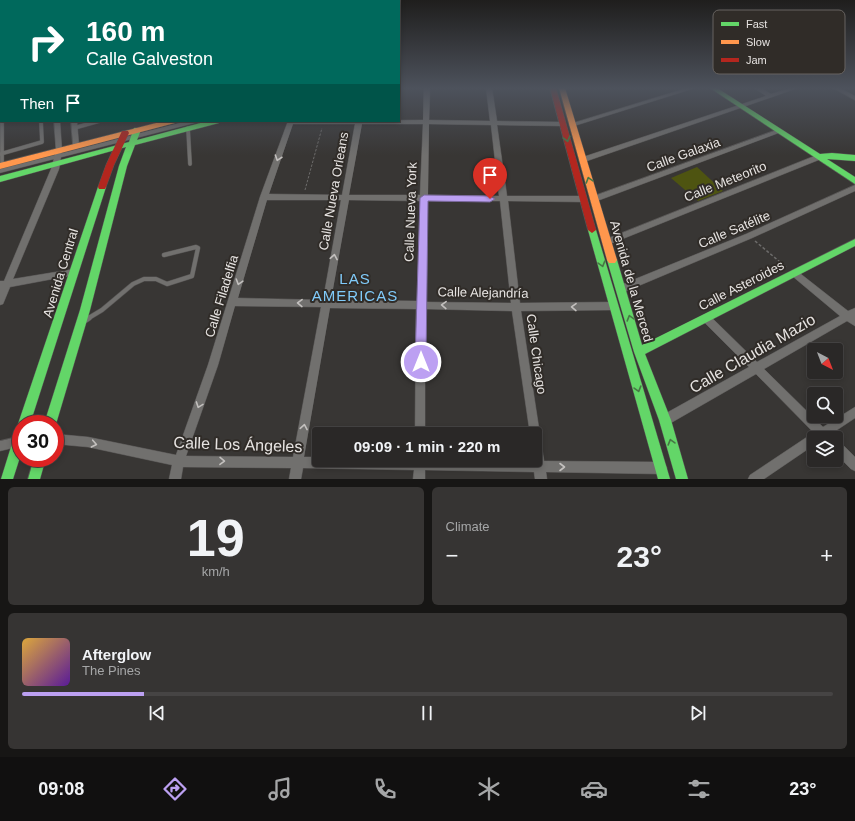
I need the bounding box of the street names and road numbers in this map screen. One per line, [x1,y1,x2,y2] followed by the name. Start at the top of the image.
[316,130,351,251] street label: Calle Nueva Orleans
[644,134,723,175] street label: Calle Galaxia
[682,158,769,205] street label: Calle Meteorito
[401,161,420,262] street label: Calle Nueva York
[696,208,772,251] street label: Calle Satélite
[607,219,656,344] street label: Avenida de la Merced
[40,227,81,319] street label: Avenida Central
[202,252,241,339] street label: Calle Filadelfia
[696,257,787,313] street label: Calle Asteroides
[437,284,529,301] street label: Calle Alejandría
[686,310,818,396] street label: Calle Claudia Mazio
[523,313,550,395] street label: Calle Chicago
[173,433,303,455] street label: Calle Los Ángeles

